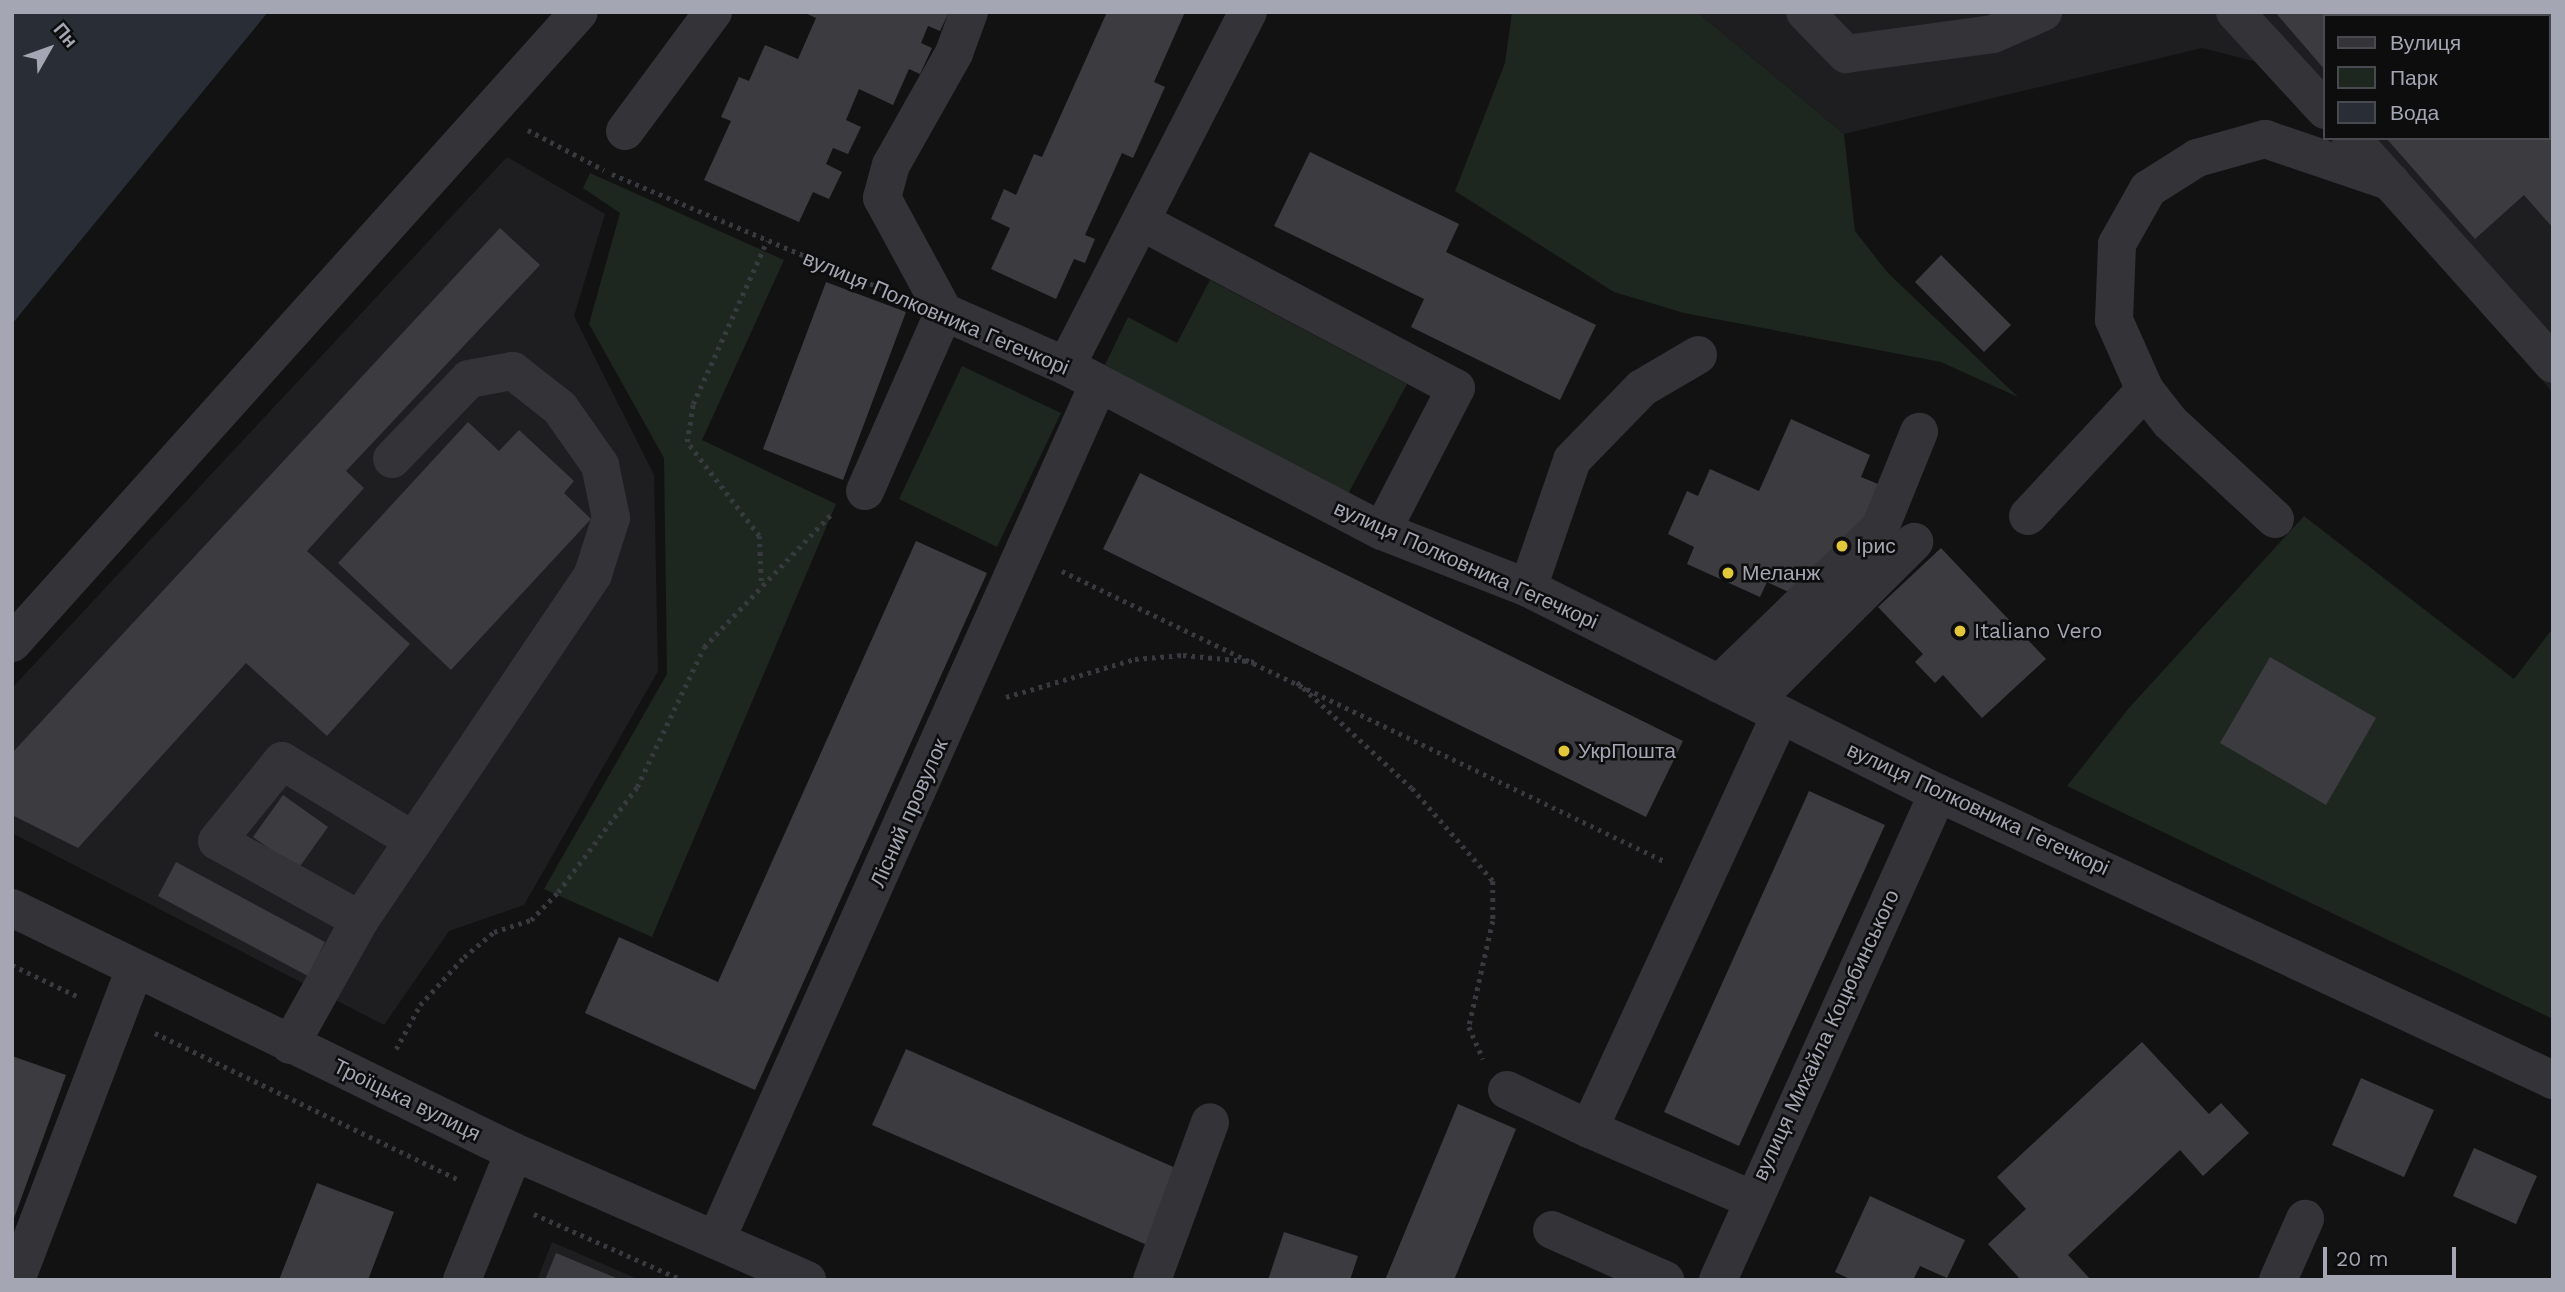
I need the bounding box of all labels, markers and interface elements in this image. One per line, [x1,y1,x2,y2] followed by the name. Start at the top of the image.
[14,14,84,84] north arrow
[2324,14,2551,140] legend
[49,18,82,52] text: Пн
[2390,30,2461,55] text: Вулиця
[2390,65,2438,90] text: Парк
[2390,100,2439,125] text: Вода
[799,246,1073,380] street label: вулиця Полковника Гегечкорі
[1330,495,1602,635] street label: вулиця Полковника Гегечкорі
[1856,533,1896,559] place label: Ірис
[1834,538,1850,554] marker: Ірис
[1742,560,1820,586] place label: Меланж
[1720,565,1736,581] marker: Меланж
[1974,618,2103,644] place label: Italiano Vero
[1952,623,1968,639] marker: Italiano Vero
[865,735,953,891] street label: Лісний провулок
[1843,737,2113,881] street label: вулиця Полковника Гегечкорі
[1578,738,1676,764] place label: УкрПошта
[1556,743,1572,759] marker: УкрПошта
[1747,886,1905,1184] street label: вулиця Михайла Коцюбинського
[329,1054,485,1146] street label: Троїцька вулиця
[2327,1232,2460,1276] scale bar
[2336,1246,2388,1271] text: 20 m

